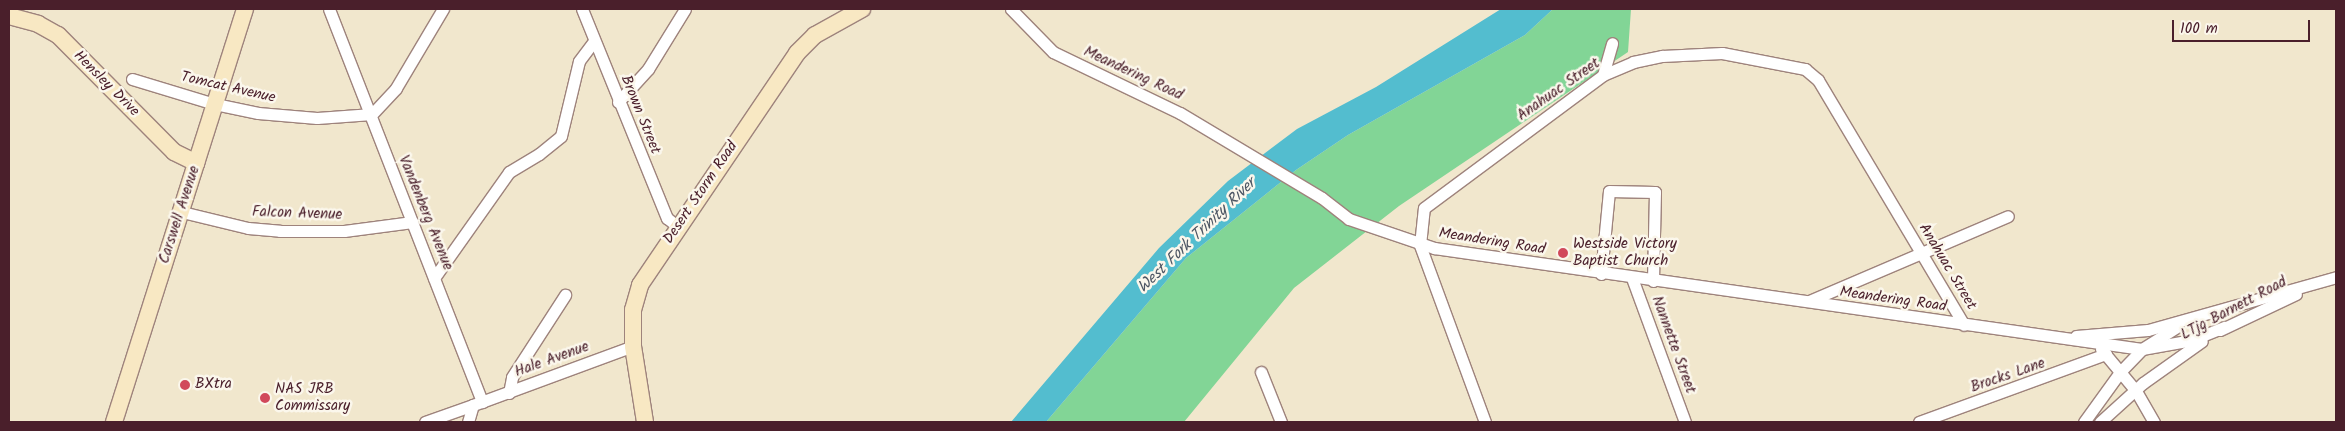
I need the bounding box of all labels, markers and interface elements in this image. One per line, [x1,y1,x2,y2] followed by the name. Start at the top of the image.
[2175,10,2312,42] scale bar
[2180,17,2218,41] text: 100 m
[1080,43,1186,105] street label: Meandering Road
[69,47,143,121] street label: Hensley Drive
[1514,55,1604,125] street label: Anahuac Street
[179,68,277,108] street label: Tomcat Avenue
[616,73,664,157] street label: Brown Street
[660,138,742,248] street label: Desert Storm Road
[394,153,456,273] street label: Vandenberg Avenue
[156,164,204,266] street label: Carswell Avenue
[1134,175,1260,297] water label: West Fork Trinity River
[252,203,342,225] street label: Falcon Avenue
[1914,221,1980,313] street label: Anahuac Street
[1437,225,1547,259] street label: Meandering Road
[1573,235,1677,270] place label: Westside Victory Baptist Church
[1557,247,1569,259] marker: Westside Victory Baptist Church
[2178,274,2290,344] street label: LTjg Barnett Road
[1838,284,1948,316] street label: Meandering Road
[1647,294,1699,396] street label: Nannette Street
[512,338,592,382] street label: Hale Avenue
[1968,355,2048,397] street label: Brocks Lane
[195,376,232,394] place label: BXtra
[179,379,191,391] marker: BXtra
[275,380,350,415] place label: NAS JRB Commissary
[259,392,271,404] marker: NAS JRB Commissary

